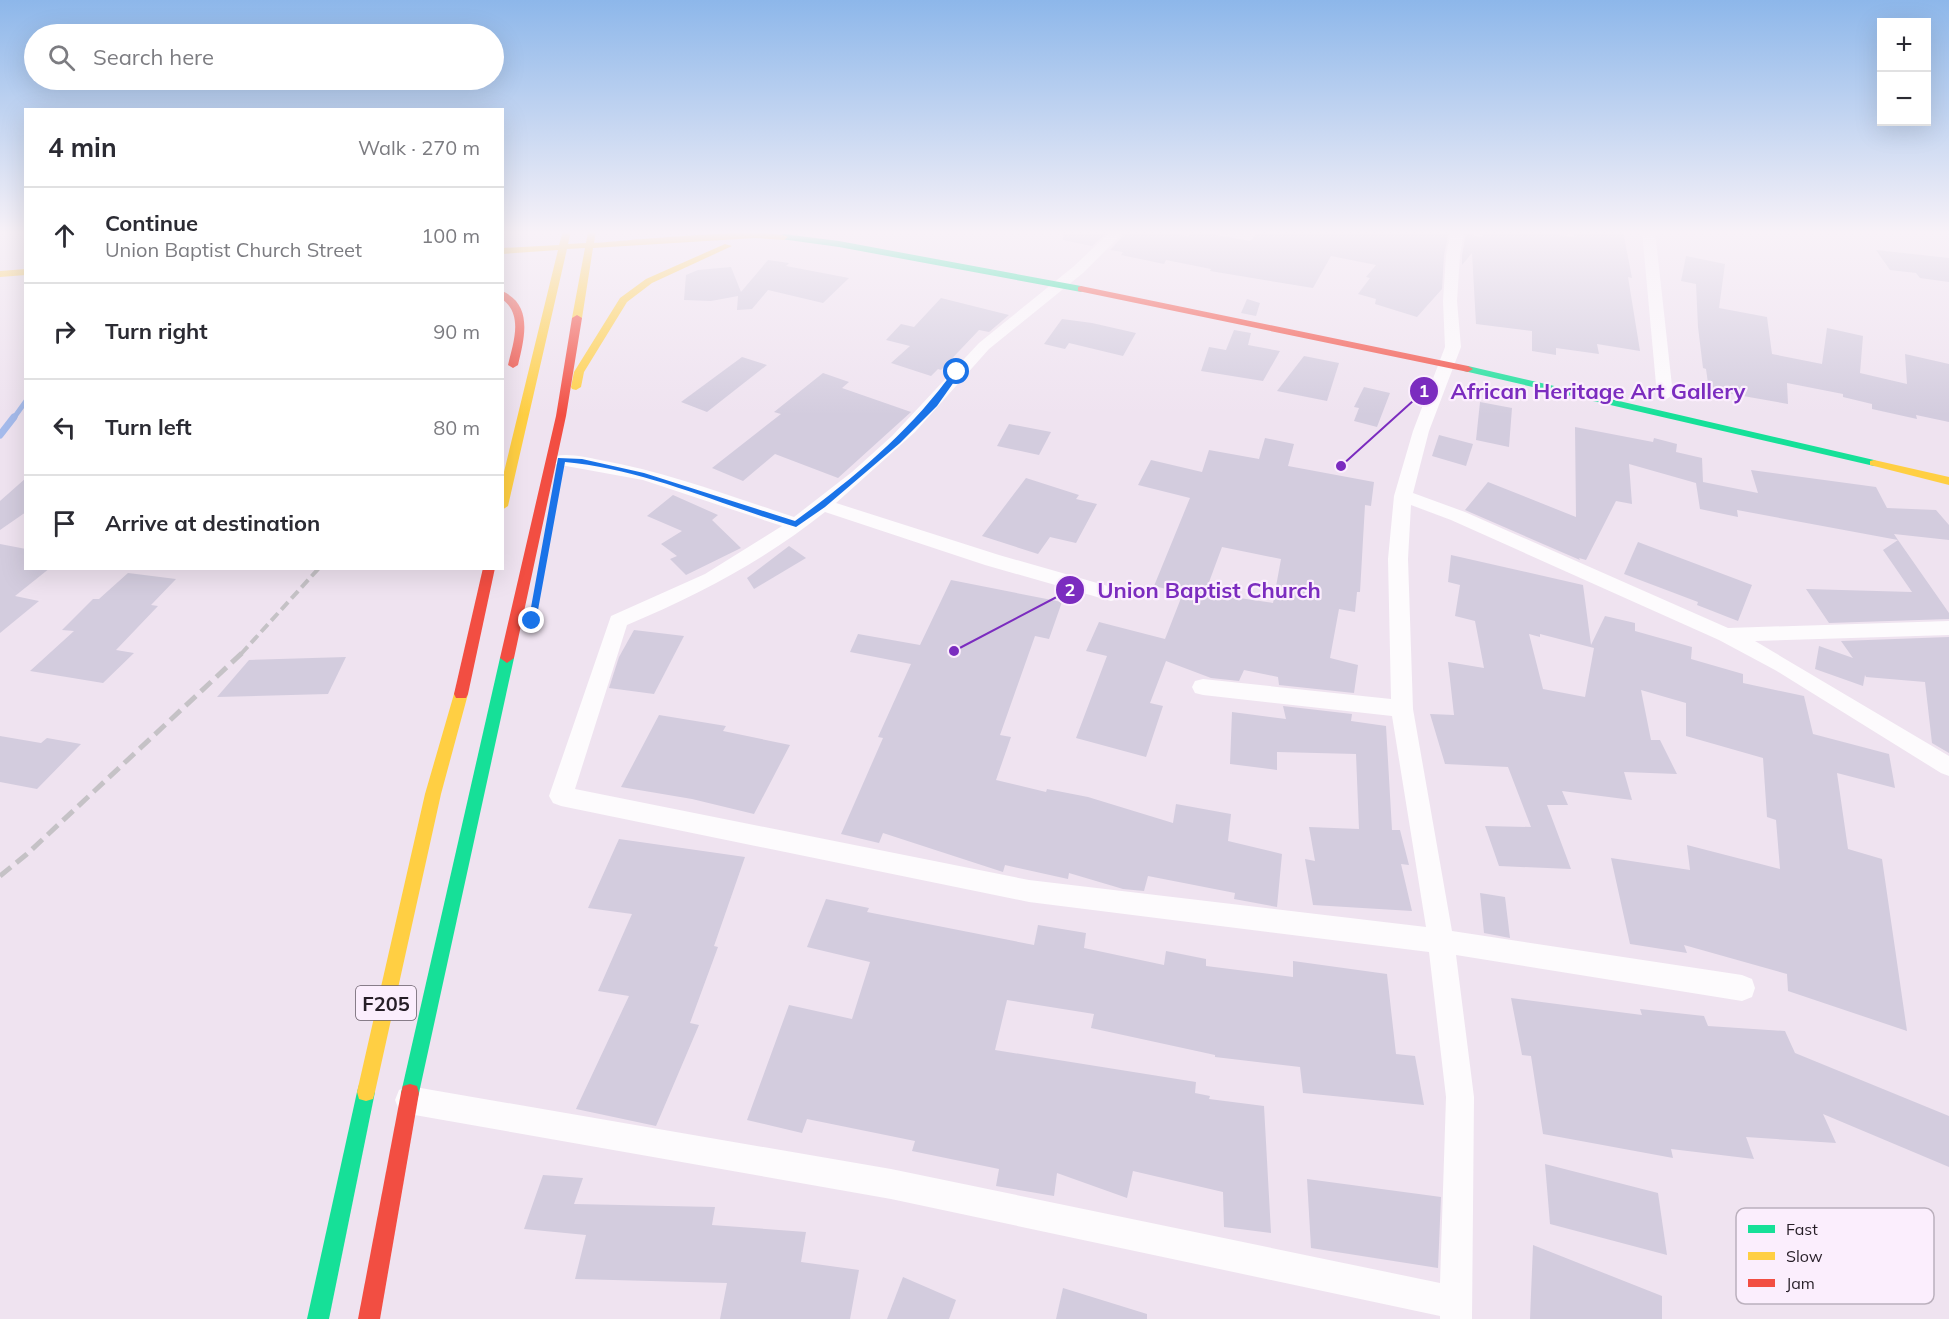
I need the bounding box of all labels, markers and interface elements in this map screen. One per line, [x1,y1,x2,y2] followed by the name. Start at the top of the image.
[1877,18,1931,126] map controls
[1877,18,1931,72] button: +
[24,24,504,90] search box
[45,41,78,74] icon: search
[93,43,214,71] text: Search here
[1877,72,1931,126] button: −
[48,131,117,164] text: 4 min
[358,135,480,160] text: Walk · 270 m
[105,209,198,237] text: Continue
[48,219,81,252] icon: ahead
[421,223,480,248] text: 100 m
[105,237,362,262] text: Union Baptist Church Street
[48,315,81,348] icon: right
[105,317,208,345] text: Turn right
[433,319,480,344] text: 90 m
[943,358,969,384] route start
[1409,371,1758,411] callout: African Heritage Art Gallery
[1451,377,1745,405] text: African Heritage Art Gallery
[1419,379,1429,402] text: 1
[48,411,81,444] icon: left
[105,413,192,441] text: Turn left
[433,415,480,440] text: 80 m
[48,507,81,540] icon: arrive
[105,509,320,537] text: Arrive at destination
[1055,570,1333,610] callout: Union Baptist Church
[1097,576,1321,604] text: Union Baptist Church
[1065,578,1075,601] text: 2
[518,607,544,633] route end
[356,986,416,1020] road number: F205
[1736,1208,1934,1304] legend
[1786,1219,1818,1239] text: Fast
[1786,1246,1823,1266] text: Slow
[1786,1273,1815,1293] text: Jam

